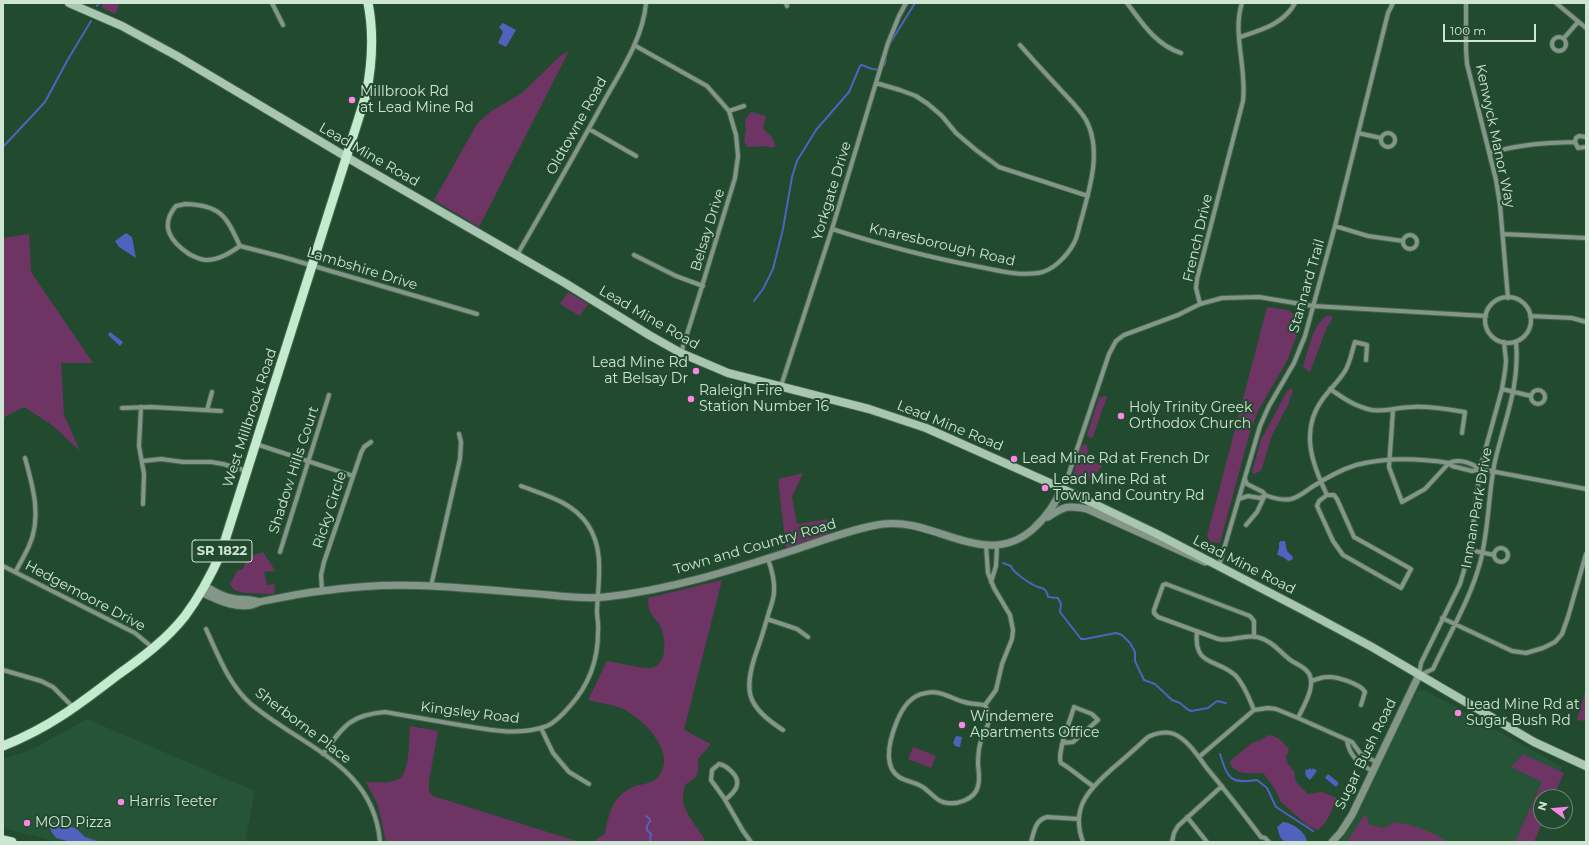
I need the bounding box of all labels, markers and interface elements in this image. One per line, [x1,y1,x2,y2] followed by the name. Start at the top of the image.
[1445,16,1538,42] scale bar
[1450,23,1486,38] text: 100 m
[1472,63,1518,209] street label: Kenwyck Manor Way
[543,74,611,178] street label: Oldtowne Road
[360,84,474,116] place label: Millbrook Rd at Lead Mine Rd
[347,95,357,105] marker: Millbrook Rd at Lead Mine Rd
[316,119,422,191] street label: Lead Mine Road
[809,140,855,242] street label: Yorkgate Drive
[687,187,729,273] street label: Belsay Drive
[1180,192,1216,284] street label: French Drive
[867,220,1017,270] street label: Knaresborough Road
[1286,237,1328,335] street label: Stannard Trail
[304,244,420,294] street label: Lambshire Drive
[596,282,702,354] street label: Lead Mine Road
[220,346,280,490] street label: West Millbrook Road
[592,355,688,388] place label: Lead Mine Rd at Belsay Dr
[691,366,701,376] marker: Lead Mine Rd at Belsay Dr
[699,383,829,416] place label: Raleigh Fire Station Number 16
[686,394,696,404] marker: Raleigh Fire Station Number 16
[894,397,1006,455] street label: Lead Mine Road
[1129,400,1252,432] place label: Holy Trinity Greek Orthodox Church
[265,404,323,536] street label: Shadow Hills Court
[1116,411,1126,421] marker: Holy Trinity Greek Orthodox Church
[1458,446,1496,570] street label: Inman Park Drive
[1022,451,1210,467] place label: Lead Mine Rd at French Dr
[1009,454,1019,464] marker: Lead Mine Rd at French Dr
[310,469,350,551] street label: Ricky Circle
[1053,472,1204,504] place label: Lead Mine Rd at Town and Country Rd
[1040,483,1050,493] marker: Lead Mine Rd at Town and Country Rd
[672,516,838,578] street label: Town and Country Road
[1190,532,1298,598] street label: Lead Mine Road
[192,540,252,562] road number: SR 1822
[22,557,148,635] street label: Hedgemoore Drive
[252,684,354,768] street label: Sherborne Place
[1332,696,1400,812] street label: Sugar Bush Road
[1466,697,1580,730] place label: Lead Mine Rd at Sugar Bush Rd
[420,699,520,727] street label: Kingsley Road
[1453,708,1463,718] marker: Lead Mine Rd at Sugar Bush Rd
[970,709,1099,742] place label: Windemere Apartments Office
[957,720,967,730] marker: Windemere Apartments Office
[1533,789,1573,829] north arrow
[129,794,218,810] place label: Harris Teeter
[116,797,126,807] marker: Harris Teeter
[1534,800,1550,812] text: N
[35,815,112,831] place label: MOD Pizza
[22,818,32,828] marker: MOD Pizza

